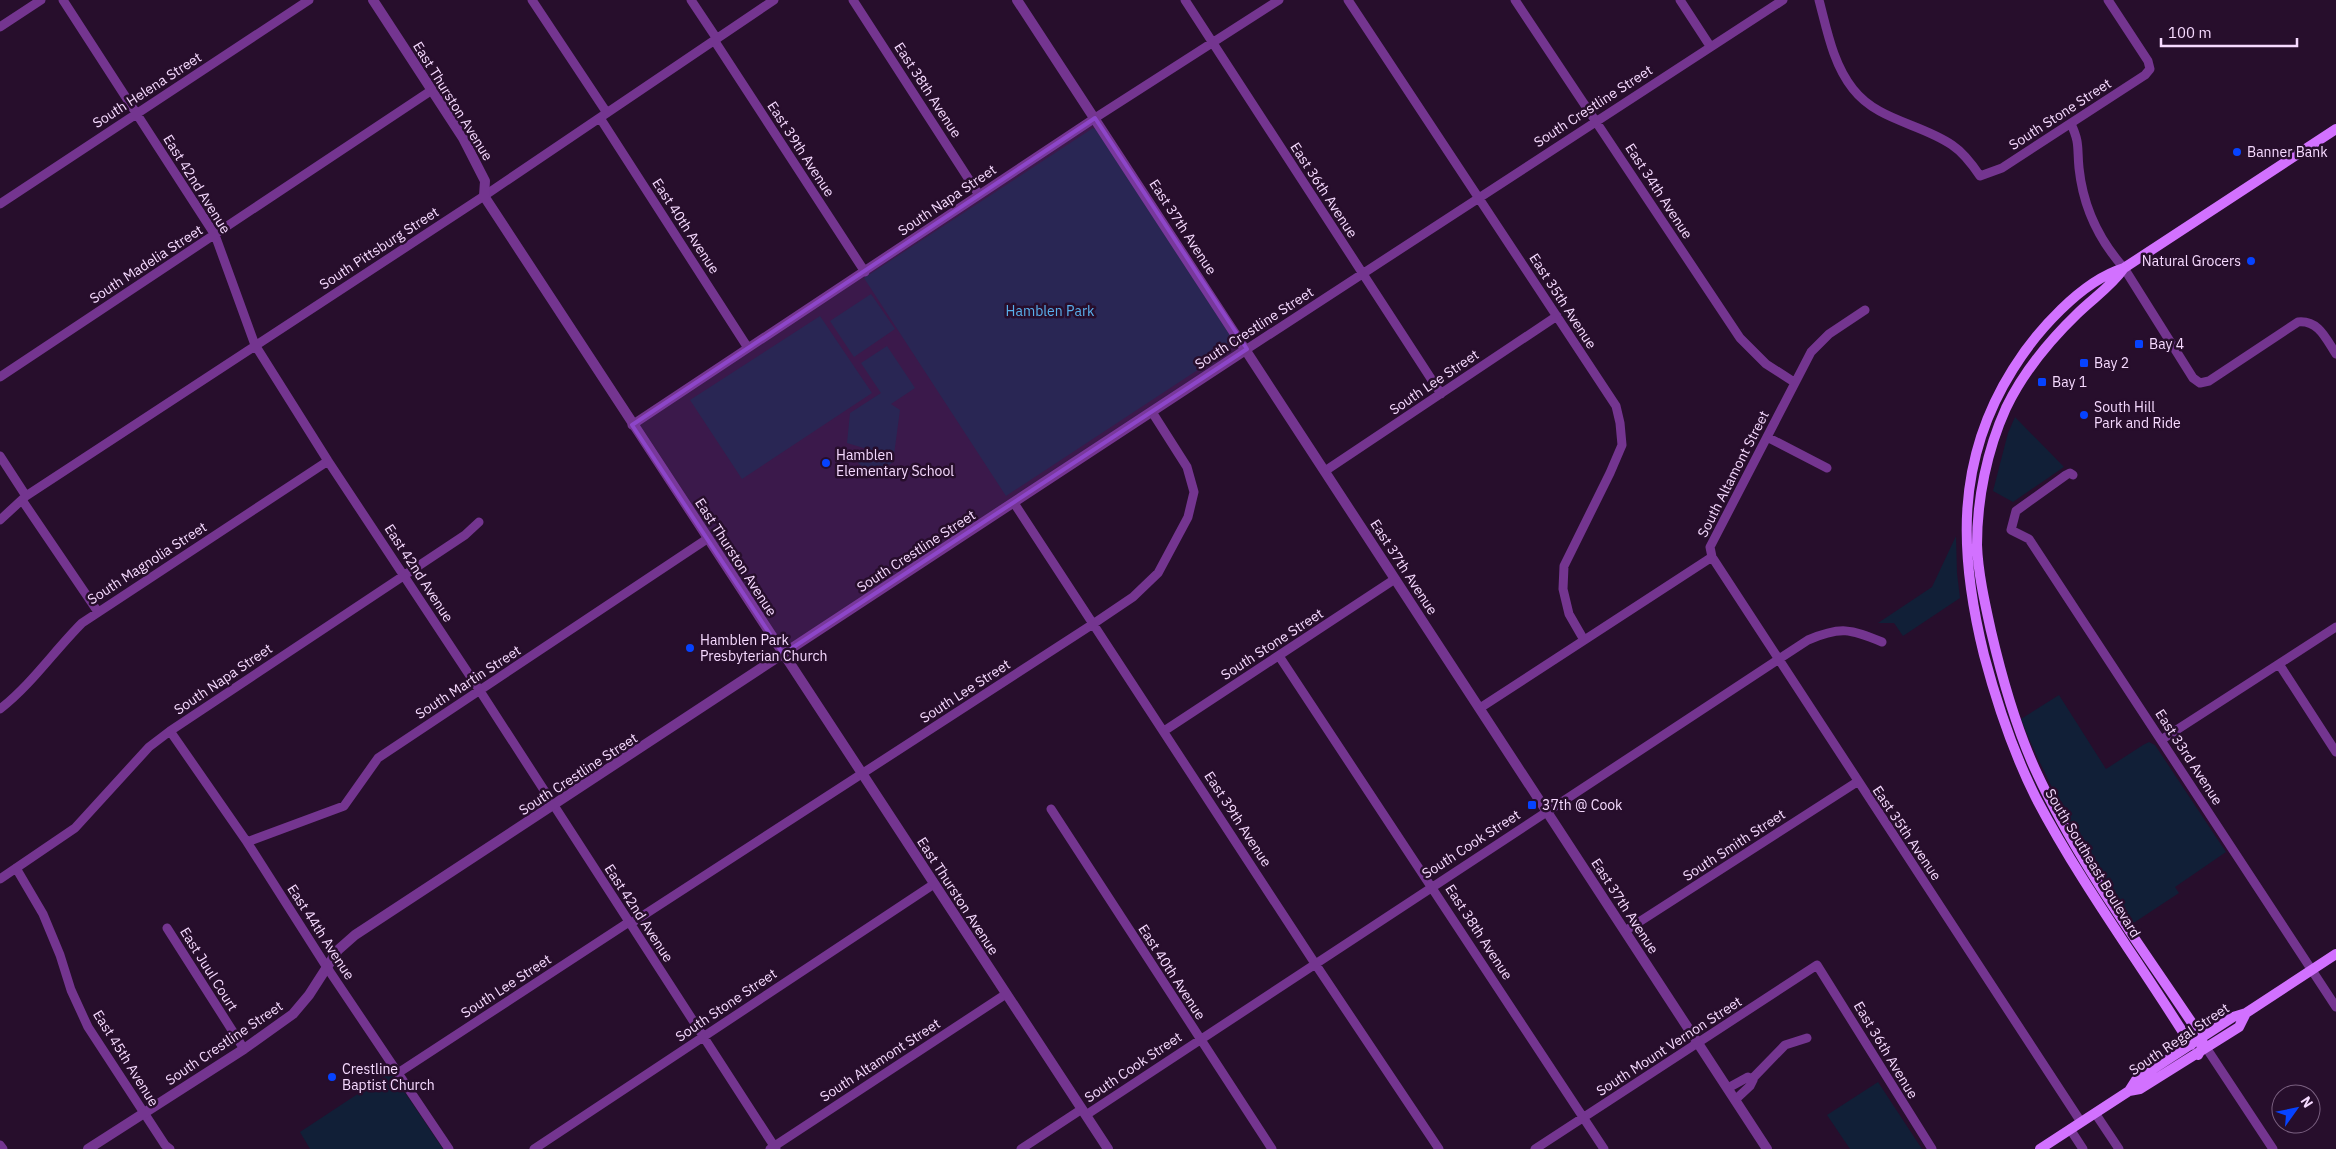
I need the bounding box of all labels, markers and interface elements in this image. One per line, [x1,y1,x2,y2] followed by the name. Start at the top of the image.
[2161,15,2297,47] scale bar
[2168,23,2212,42] text: 100 m
[409,38,497,164] street label: East Thurston Avenue
[890,39,966,141] street label: East 38th Avenue
[89,48,205,132] street label: South Helena Street
[1530,61,1656,151] street label: South Crestline Street
[2005,74,2115,154] street label: South Stone Street
[763,98,839,200] street label: East 39th Avenue
[159,131,235,237] street label: East 42nd Avenue
[1286,139,1362,241] street label: East 36th Avenue
[1621,140,1697,242] street label: East 34th Avenue
[2247,143,2328,161] place label: Banner Bank
[2231,146,2243,158] marker: Banner Bank
[894,160,1000,240] street label: South Napa Street
[648,175,724,277] street label: East 40th Avenue
[1145,176,1221,278] street label: East 37th Avenue
[316,203,442,293] street label: South Pittsburg Street
[86,221,206,307] street label: South Madelia Street
[1525,250,1601,352] street label: East 35th Avenue
[2142,252,2241,270] place label: Natural Grocers
[2245,255,2257,267] marker: Natural Grocers
[1191,283,1317,373] street label: South Crestline Street
[1006,302,1095,320] park label: Hamblen Park
[2149,335,2184,353] place label: Bay 4
[2133,338,2145,350] marker: Bay 4
[1386,345,1482,419] street label: South Lee Street
[2094,354,2129,372] place label: Bay 2
[2078,357,2090,369] marker: Bay 2
[2052,373,2087,391] place label: Bay 1
[2036,376,2048,388] marker: Bay 1
[2094,398,2181,432] place label: South Hill Park and Ride
[1693,408,1773,540] street label: South Altamont Street
[2078,409,2090,421] marker: South Hill Park and Ride
[836,446,954,480] place label: Hamblen Elementary School
[820,457,832,469] marker: Hamblen Elementary School
[691,495,781,620] street label: East Thurston Avenue
[853,506,979,596] street label: South Crestline Street
[1366,516,1442,618] street label: East 37th Avenue
[84,518,210,608] street label: South Magnolia Street
[381,521,458,626] street label: East 42nd Avenue
[1217,604,1327,684] street label: South Stone Street
[700,631,828,665] place label: Hamblen Park Presbyterian Church
[170,639,276,719] street label: South Napa Street
[412,641,524,723] street label: South Martin Street
[684,642,696,654] marker: Hamblen Park Presbyterian Church
[916,655,1014,727] street label: South Lee Street
[2151,706,2227,809] street label: East 33rd Avenue
[515,729,641,819] street label: South Crestline Street
[1200,768,1276,870] street label: East 39th Avenue
[1869,782,1945,884] street label: East 35th Avenue
[2041,785,2145,941] street label: South Southeast Boulevard
[1542,796,1623,814] place label: 37th @ Cook
[1526,799,1538,811] marker: 37th @ Cook
[1418,805,1524,882] street label: South Cook Street
[1679,805,1789,885] street label: South Smith Street
[913,834,1003,959] street label: East Thurston Avenue
[1587,855,1663,957] street label: East 37th Avenue
[601,861,678,966] street label: East 42nd Avenue
[283,881,359,983] street label: East 44th Avenue
[1441,881,1517,983] street label: East 38th Avenue
[1134,921,1210,1023] street label: East 40th Avenue
[176,924,242,1014] street label: East Juul Court
[457,950,555,1022] street label: South Lee Street
[672,964,780,1046] street label: South Stone Street
[1593,992,1745,1100] street label: South Mount Vernon Street
[162,997,286,1089] street label: South Crestline Street
[1850,998,1922,1102] street label: East 36th Avenue
[2126,999,2233,1079] street label: South Regal Street
[89,1006,163,1110] street label: East 45th Avenue
[816,1014,944,1106] street label: South Altamont Street
[1081,1028,1185,1106] street label: South Cook Street
[342,1060,435,1094] place label: Crestline Baptist Church
[326,1071,338,1083] marker: Crestline Baptist Church
[2271,1084,2321,1134] north arrow
[2297,1093,2317,1111] text: N

